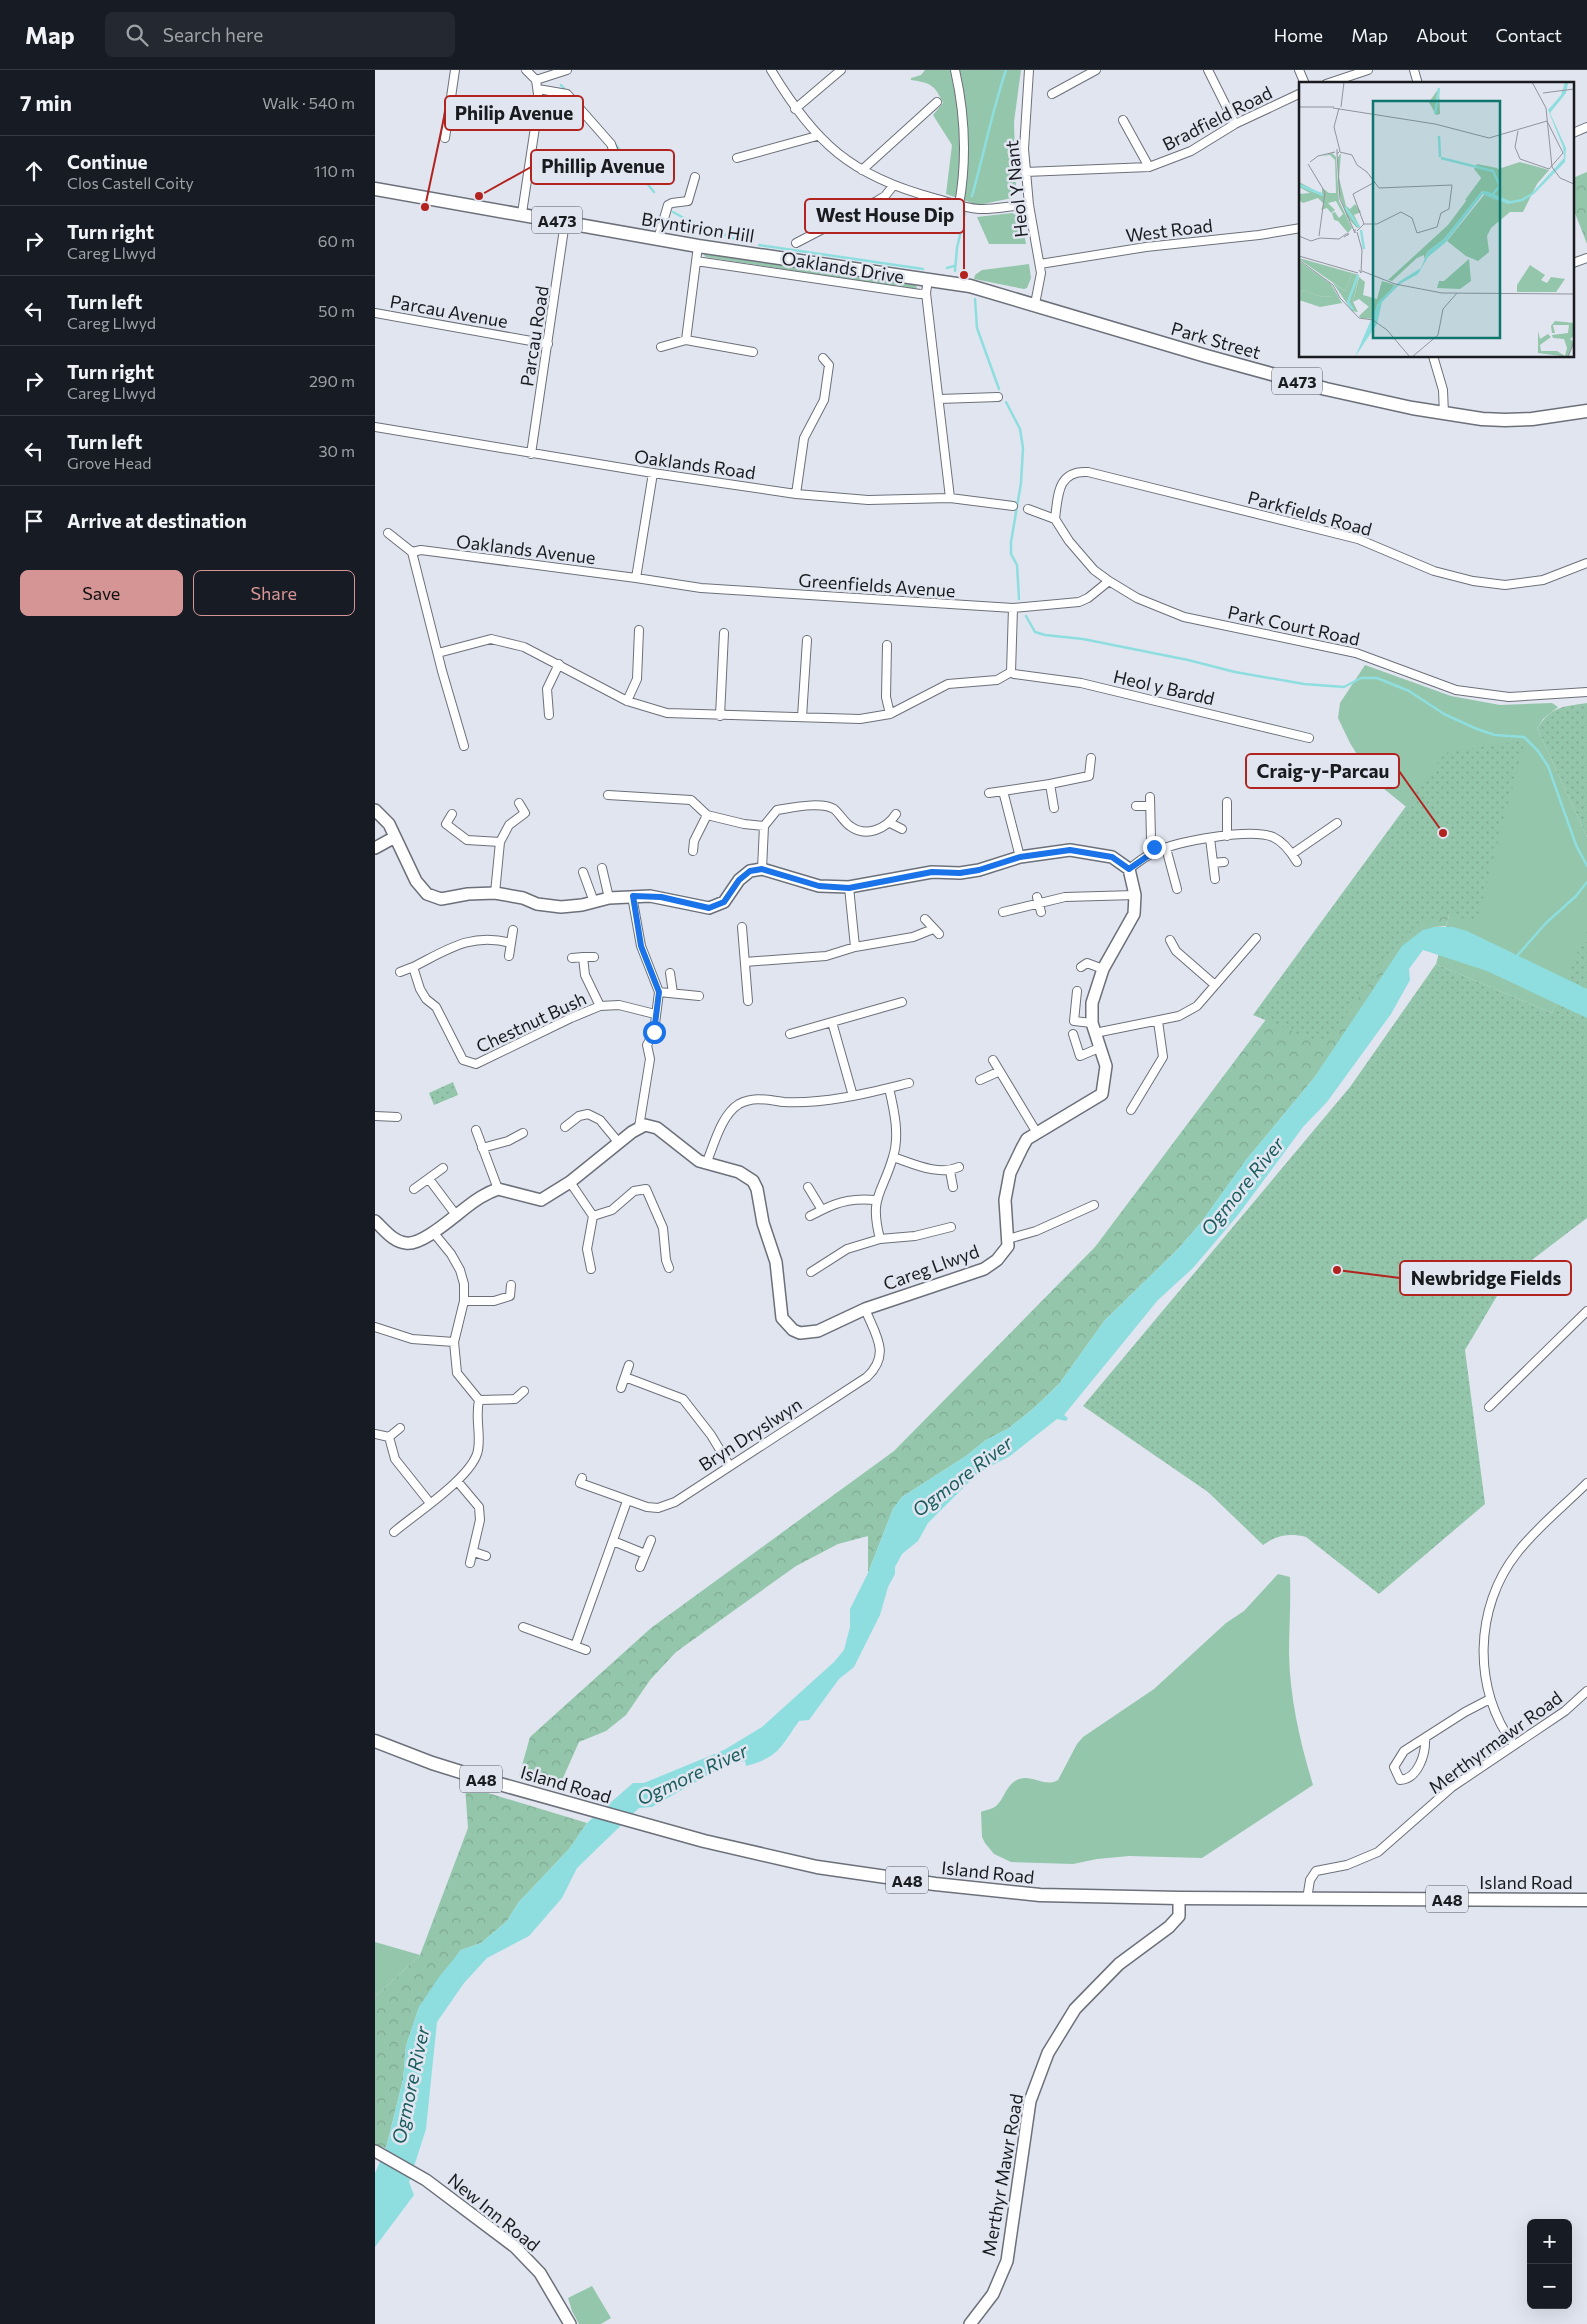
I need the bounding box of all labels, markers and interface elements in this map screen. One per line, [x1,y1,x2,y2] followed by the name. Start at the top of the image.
[105,12,455,57] search box
[25,20,75,49] text: Map
[123,21,151,49] icon: search
[163,23,263,46] text: Search here
[1274,24,1323,46] text: Home
[1351,24,1388,46] text: Map
[1416,24,1468,46] text: About
[1496,24,1562,46] text: Contact
[1158,81,1276,155] street label: Bradfield Road
[1299,82,1575,358] inset map
[20,90,72,115] text: 7 min
[262,93,355,112] text: Walk · 540 m
[445,96,583,130] callout: Philip Avenue
[455,101,573,124] text: Philip Avenue
[1000,139,1032,239] street label: Heol Y Nant
[67,150,147,173] text: Continue
[531,150,674,184] callout: Phillip Avenue
[541,154,665,177] text: Phillip Avenue
[20,157,48,185] icon: ahead
[314,161,355,180] text: 110 m
[67,173,194,192] text: Clos Castell Coity
[805,199,964,233] callout: West House Dip
[816,203,954,226] text: West House Dip
[532,206,582,234] road number: A473
[640,207,756,247] street label: Bryntirion Hill
[1124,214,1214,246] street label: West Road
[67,220,154,243] text: Turn right
[20,227,48,255] icon: right
[318,231,355,250] text: 60 m
[67,243,156,262] text: Careg Llwyd
[780,246,906,288] street label: Oaklands Drive
[515,284,553,388] street label: Parcau Road
[67,290,142,313] text: Turn left
[388,290,510,332] street label: Parcau Avenue
[20,297,48,325] icon: left
[318,301,355,320] text: 50 m
[67,313,156,332] text: Careg Llwyd
[1169,317,1263,363] street label: Park Street
[67,360,154,383] text: Turn right
[20,367,48,395] icon: right
[1272,368,1322,394] road number: A473
[309,371,355,390] text: 290 m
[67,383,156,402] text: Careg Llwyd
[67,430,142,453] text: Turn left
[20,437,48,465] icon: left
[318,441,355,460] text: 30 m
[633,445,757,483] street label: Oaklands Road
[67,453,152,472] text: Grove Head
[1246,486,1374,540] street label: Parkfields Road
[20,507,48,535] icon: arrive
[67,509,247,532] text: Arrive at destination
[455,530,597,568] street label: Oaklands Avenue
[798,569,956,601] street label: Greenfields Avenue
[20,570,183,616] button: Save
[193,570,355,616] button: Share
[1226,600,1362,650] street label: Park Court Road
[1111,665,1217,709] street label: Heol y Bardd
[1246,754,1399,788] callout: Craig-y-Parcau
[1257,759,1389,782] text: Craig-y-Parcau
[1143,836,1166,859] route end
[472,987,590,1057] street label: Chestnut Bush
[643,1021,666,1044] route start
[1195,1131,1289,1240] water label: Ogmore River
[880,1240,982,1294] street label: Careg Llwyd
[1400,1261,1571,1295] callout: Newbridge Fields
[1411,1266,1561,1289] text: Newbridge Fields
[694,1393,806,1475] street label: Bryn Dryslwyn
[907,1430,1018,1521] water label: Ogmore River
[1424,1686,1566,1798] street label: Merthyrmawr Road
[633,1738,752,1810] water label: Ogmore River
[518,1761,614,1807] street label: Island Road
[460,1766,502,1792] road number: A48
[940,1856,1036,1888] street label: Island Road
[886,1866,928,1894] road number: A48
[1479,1871,1573,1893] street label: Island Road
[1426,1886,1468,1912] road number: A48
[386,2023,434,2146] water label: Ogmore River
[977,2092,1027,2258] street label: Merthyr Mawr Road
[444,2168,544,2256] street label: New Inn Road
[1527,2219,1572,2309] map controls
[1527,2219,1572,2264] button: +
[1527,2264,1572,2309] button: −

